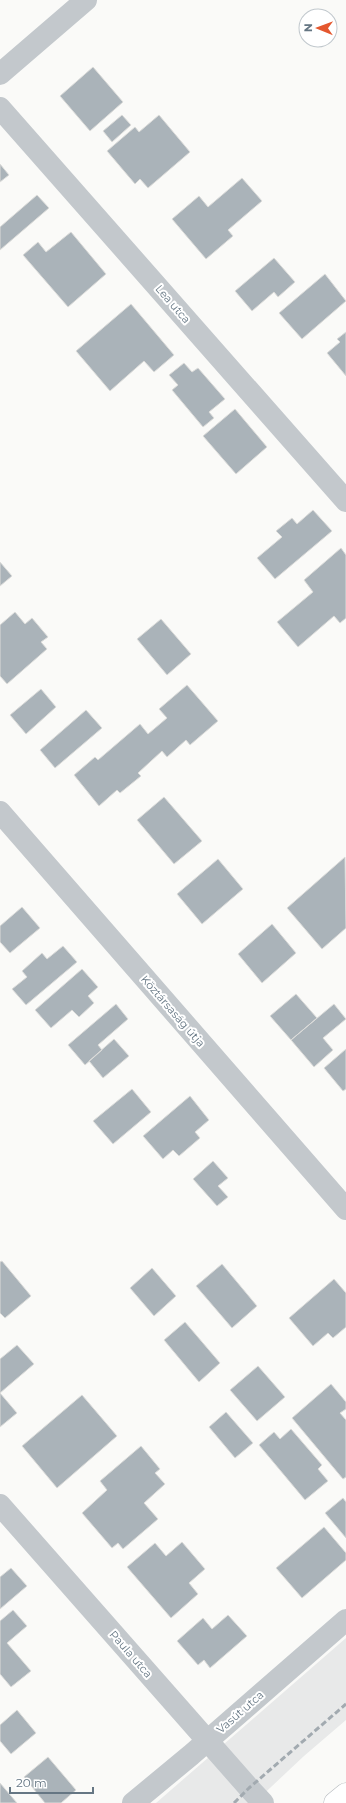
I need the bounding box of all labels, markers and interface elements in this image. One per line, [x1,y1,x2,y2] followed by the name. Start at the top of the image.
[298,8,338,48] north arrow
[301,23,315,32] text: N
[152,282,194,326] street label: Lea utca
[138,972,208,1050] street label: Köztársaság útja
[107,1627,155,1681] street label: Paula utca
[214,1688,266,1736] street label: Vasút utca
[10,1769,93,1795] scale bar
[16,1775,47,1790] text: 20 m

